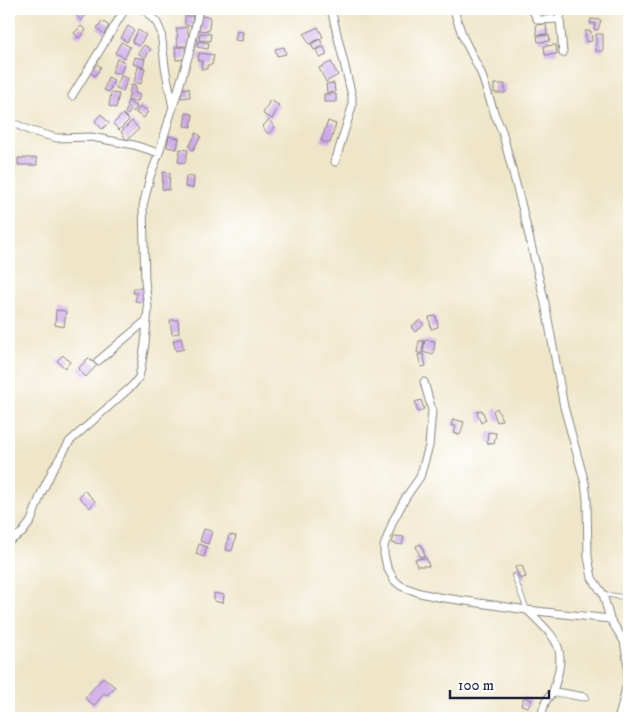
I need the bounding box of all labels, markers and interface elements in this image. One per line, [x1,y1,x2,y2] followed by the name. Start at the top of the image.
[450,667,549,699] scale bar
[458,676,494,695] text: 100 m

